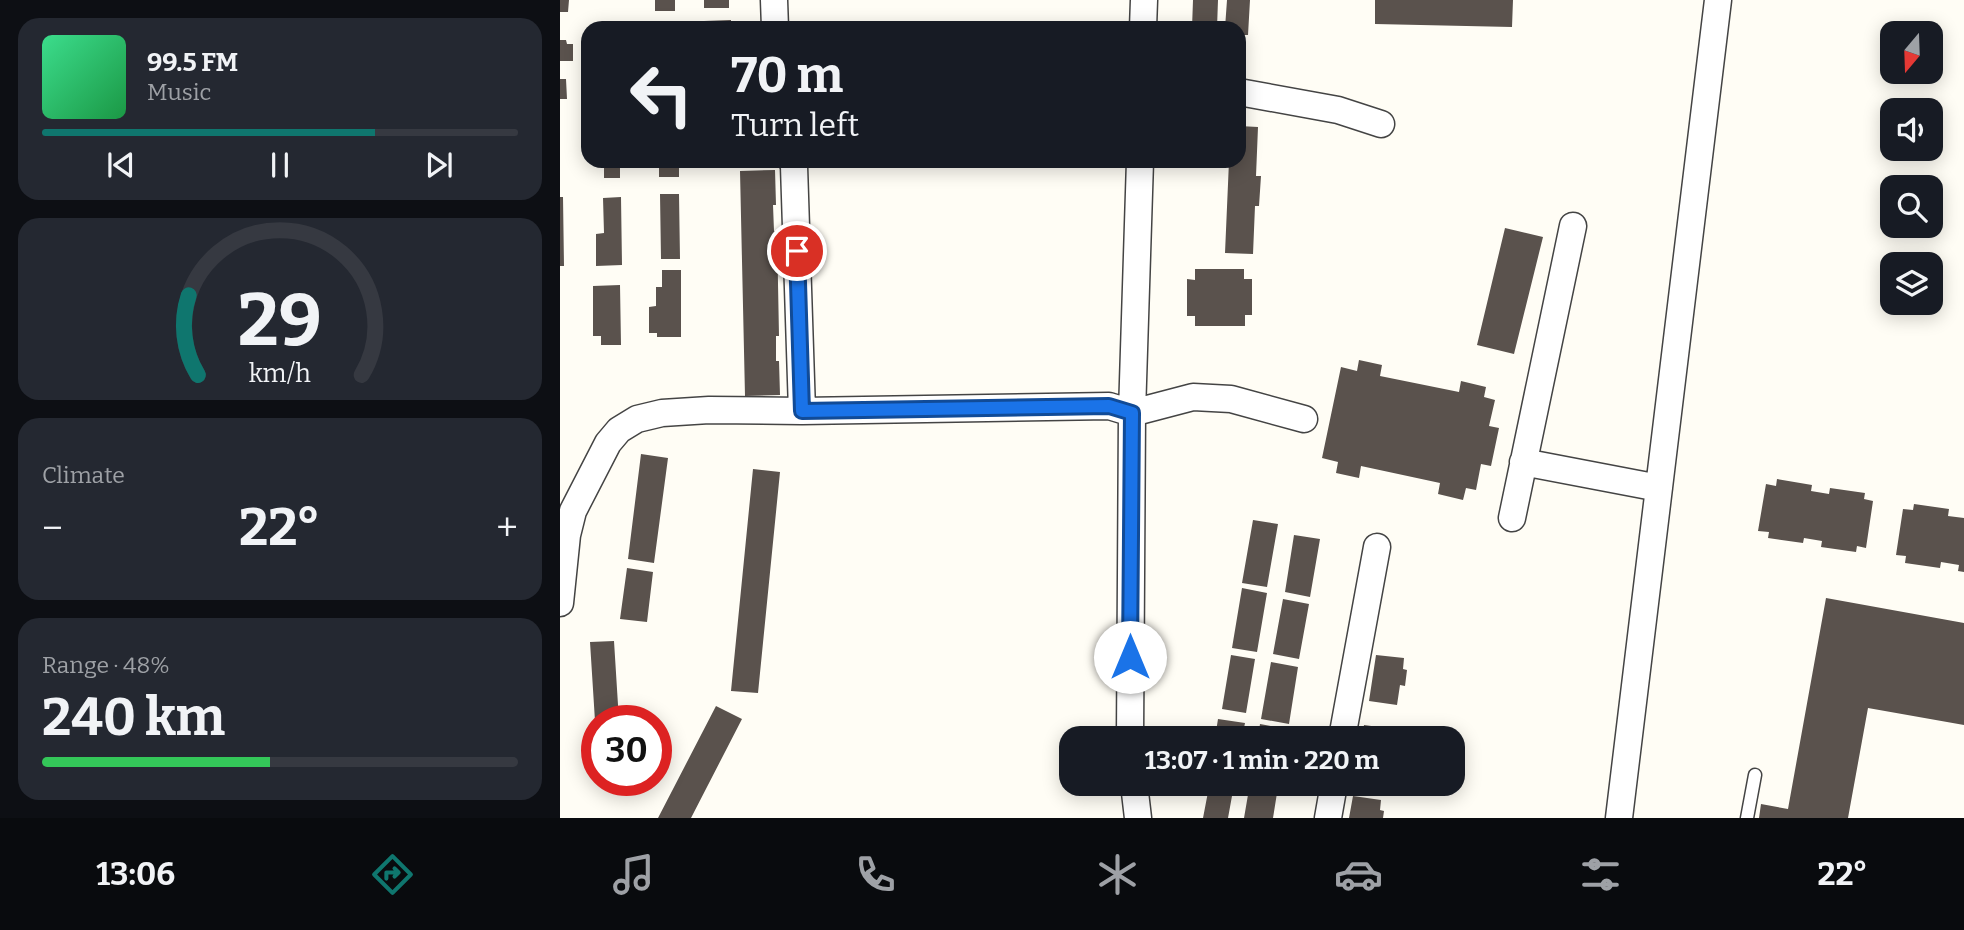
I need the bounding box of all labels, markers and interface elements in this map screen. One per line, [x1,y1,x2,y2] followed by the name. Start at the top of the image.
[1880,21,1942,84] north arrow
[1880,21,1943,315] map controls
[731,46,843,105] text: 70 m
[147,47,238,78] text: 99.5 FM
[616,49,707,140] icon: left
[147,78,211,106] text: Music
[1880,98,1943,161] button: sound
[731,106,859,144] text: Turn left
[102,146,140,184] icon: previous
[261,146,299,184] icon: pause
[420,146,458,184] icon: next
[1880,175,1943,238] button: search
[767,221,827,281] pin
[778,232,816,270] icon: arrive
[1880,252,1943,315] button: layers
[238,277,322,364] text: 29
[249,359,311,389] text: km/h
[42,461,125,489] text: Climate
[239,496,320,559] text: 22°
[42,505,63,551] text: −
[496,505,518,551] text: +
[1093,620,1167,694] position arrow
[42,651,170,679] text: Range · 48%
[42,686,225,749] text: 240 km
[581,705,672,796] speed limit sign: 30
[1145,745,1379,776] text: 13:07 · 1 min · 220 m
[368,850,417,899] icon: directions
[609,850,658,899] icon: music
[851,850,900,899] icon: phone
[1093,850,1142,899] icon: climate
[1334,850,1383,899] icon: car
[1576,850,1625,899] icon: filters
[96,855,175,893] text: 13:06
[1818,855,1868,893] text: 22°

